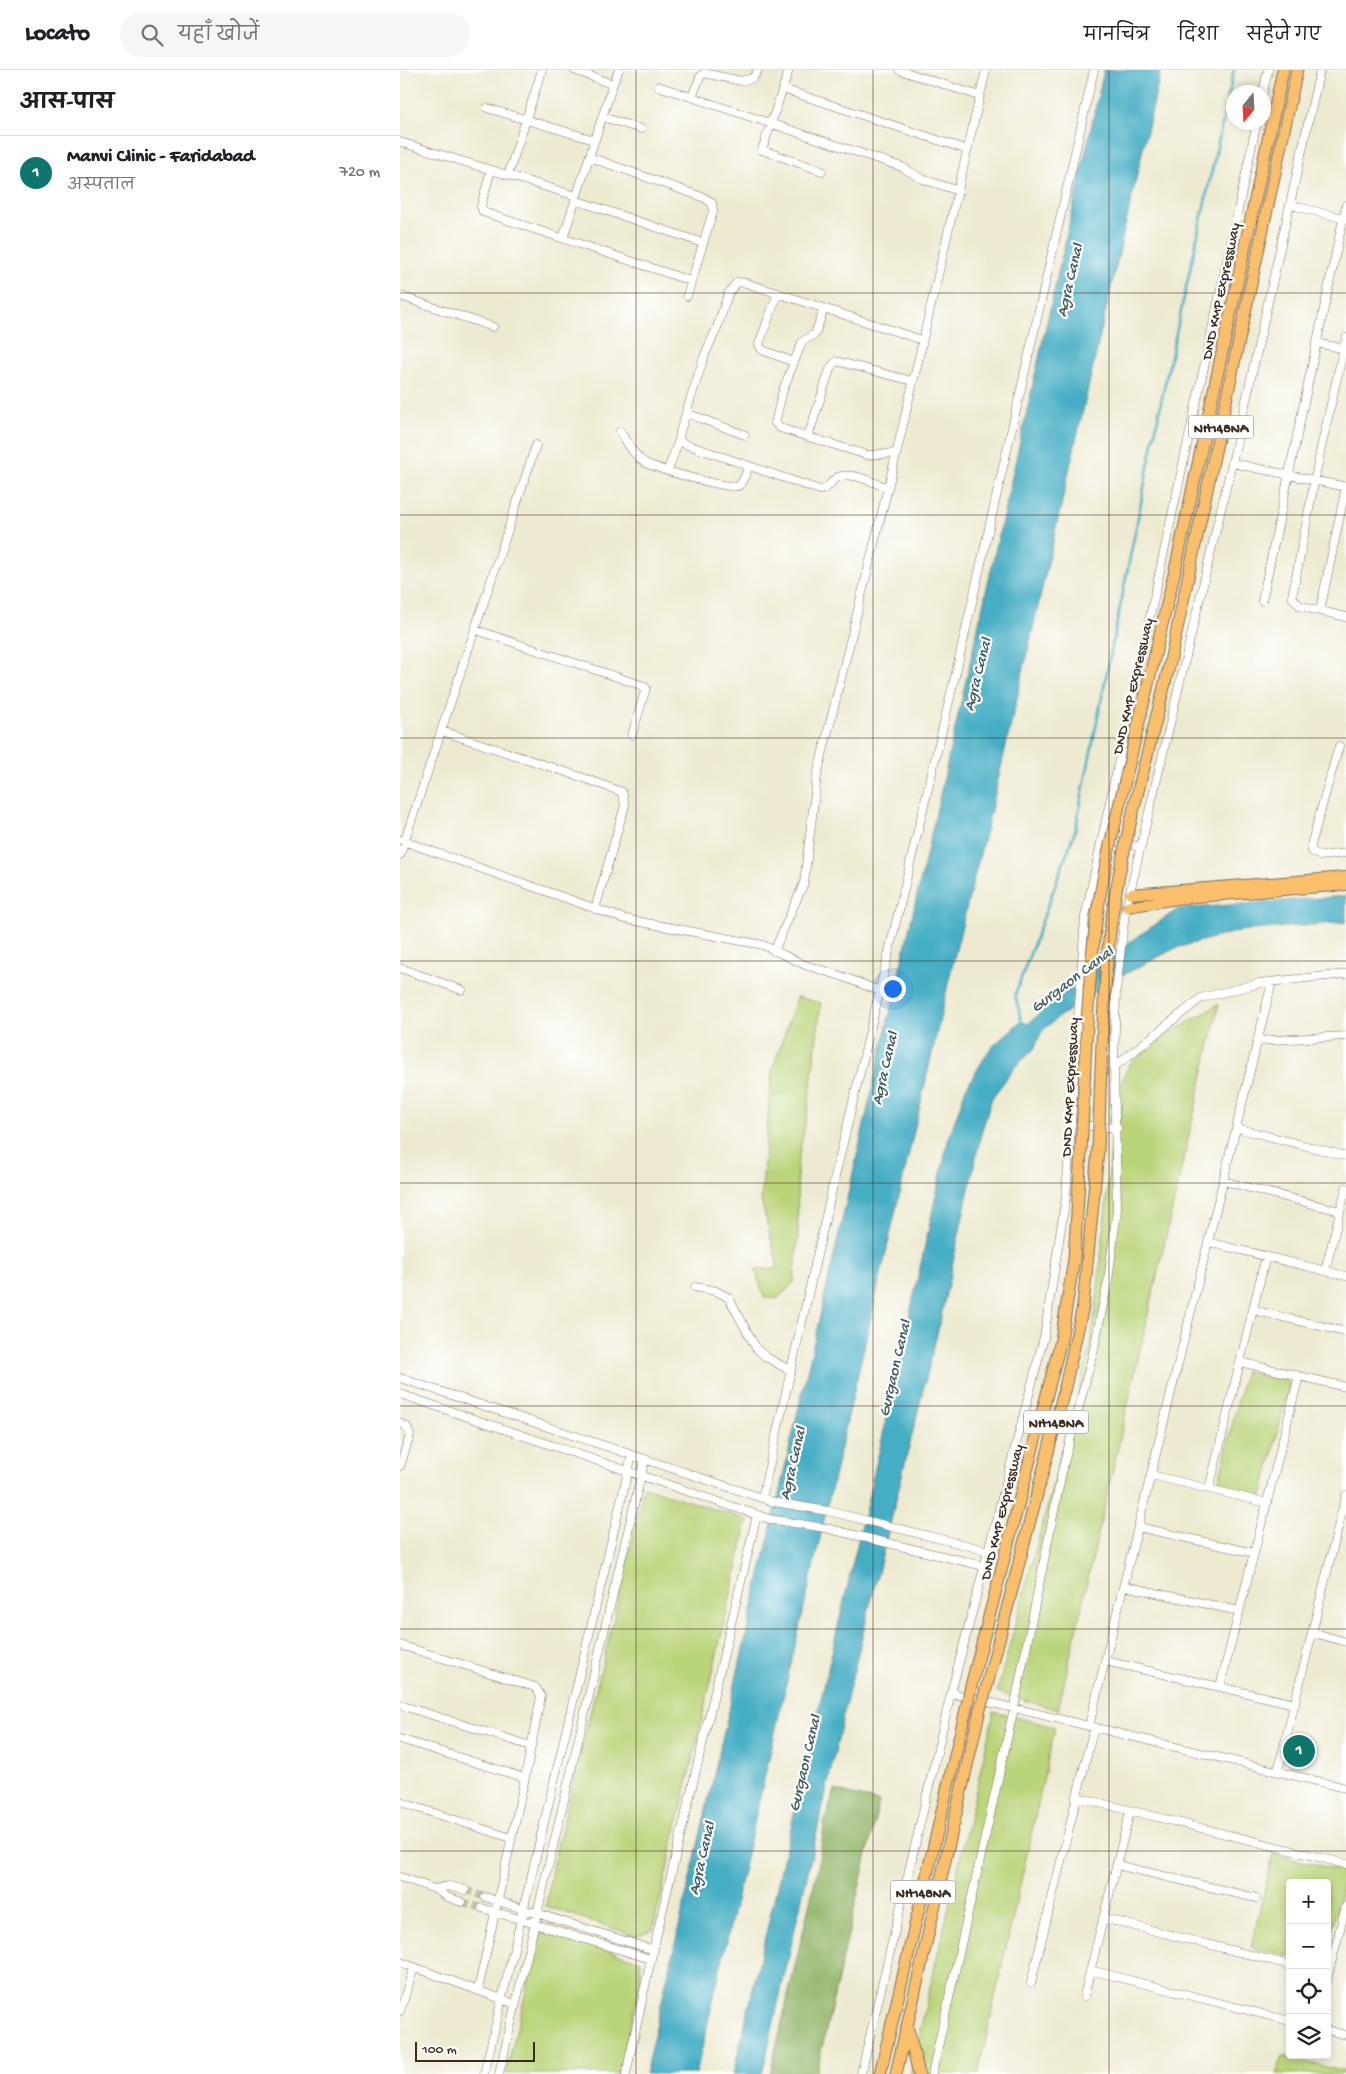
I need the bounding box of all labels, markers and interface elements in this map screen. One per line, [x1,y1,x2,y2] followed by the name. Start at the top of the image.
[120,12,470,57] search box
[25,20,90,49] text: Locato
[138,21,166,49] icon: search
[178,25,259,48] text: यहाँ खोजें
[1084,26,1150,47] text: मानचित्र
[1178,26,1219,47] text: दिशा
[1247,26,1321,47] text: सहेजे गए
[1226,85,1271,130] north arrow
[20,92,114,117] text: आस-पास
[67,146,254,169] text: Manvi Clinic - Faridabad
[33,164,39,183] text: 1
[340,164,380,183] text: 720 m
[67,177,135,196] text: अस्पताल
[1198,221,1245,362] street label: DND KMP Expressway
[1054,241,1089,319] water label: Agra Canal
[1188,416,1254,438] road number: NH148NA
[1109,616,1159,757] street label: DND KMP Expressway
[961,635,998,713] water label: Agra Canal
[1028,943,1119,1018] water label: Gurgaon Canal
[880,976,906,1002] your location
[1058,1016,1084,1158] street label: DND KMP Expressway
[869,1029,904,1107] water label: Agra Canal
[876,1317,917,1419] water label: Gurgaon Canal
[1024,1410,1088,1434] road number: NH148NA
[777,1424,812,1502] water label: Agra Canal
[977,1442,1029,1583] street label: DND KMP Expressway
[786,1712,827,1814] water label: Gurgaon Canal
[1283,1732,1315,1770] pin: 1
[686,1819,721,1897] water label: Agra Canal
[1286,1879,1331,2059] map controls
[1286,1879,1331,1924] button: +
[890,1880,956,1904] road number: NH148NA
[1286,1924,1331,1969] button: −
[1286,1969,1331,2014] button: locate
[1286,2014,1331,2059] button: layers
[415,2039,535,2062] scale bar
[422,2042,457,2059] text: 100 m

